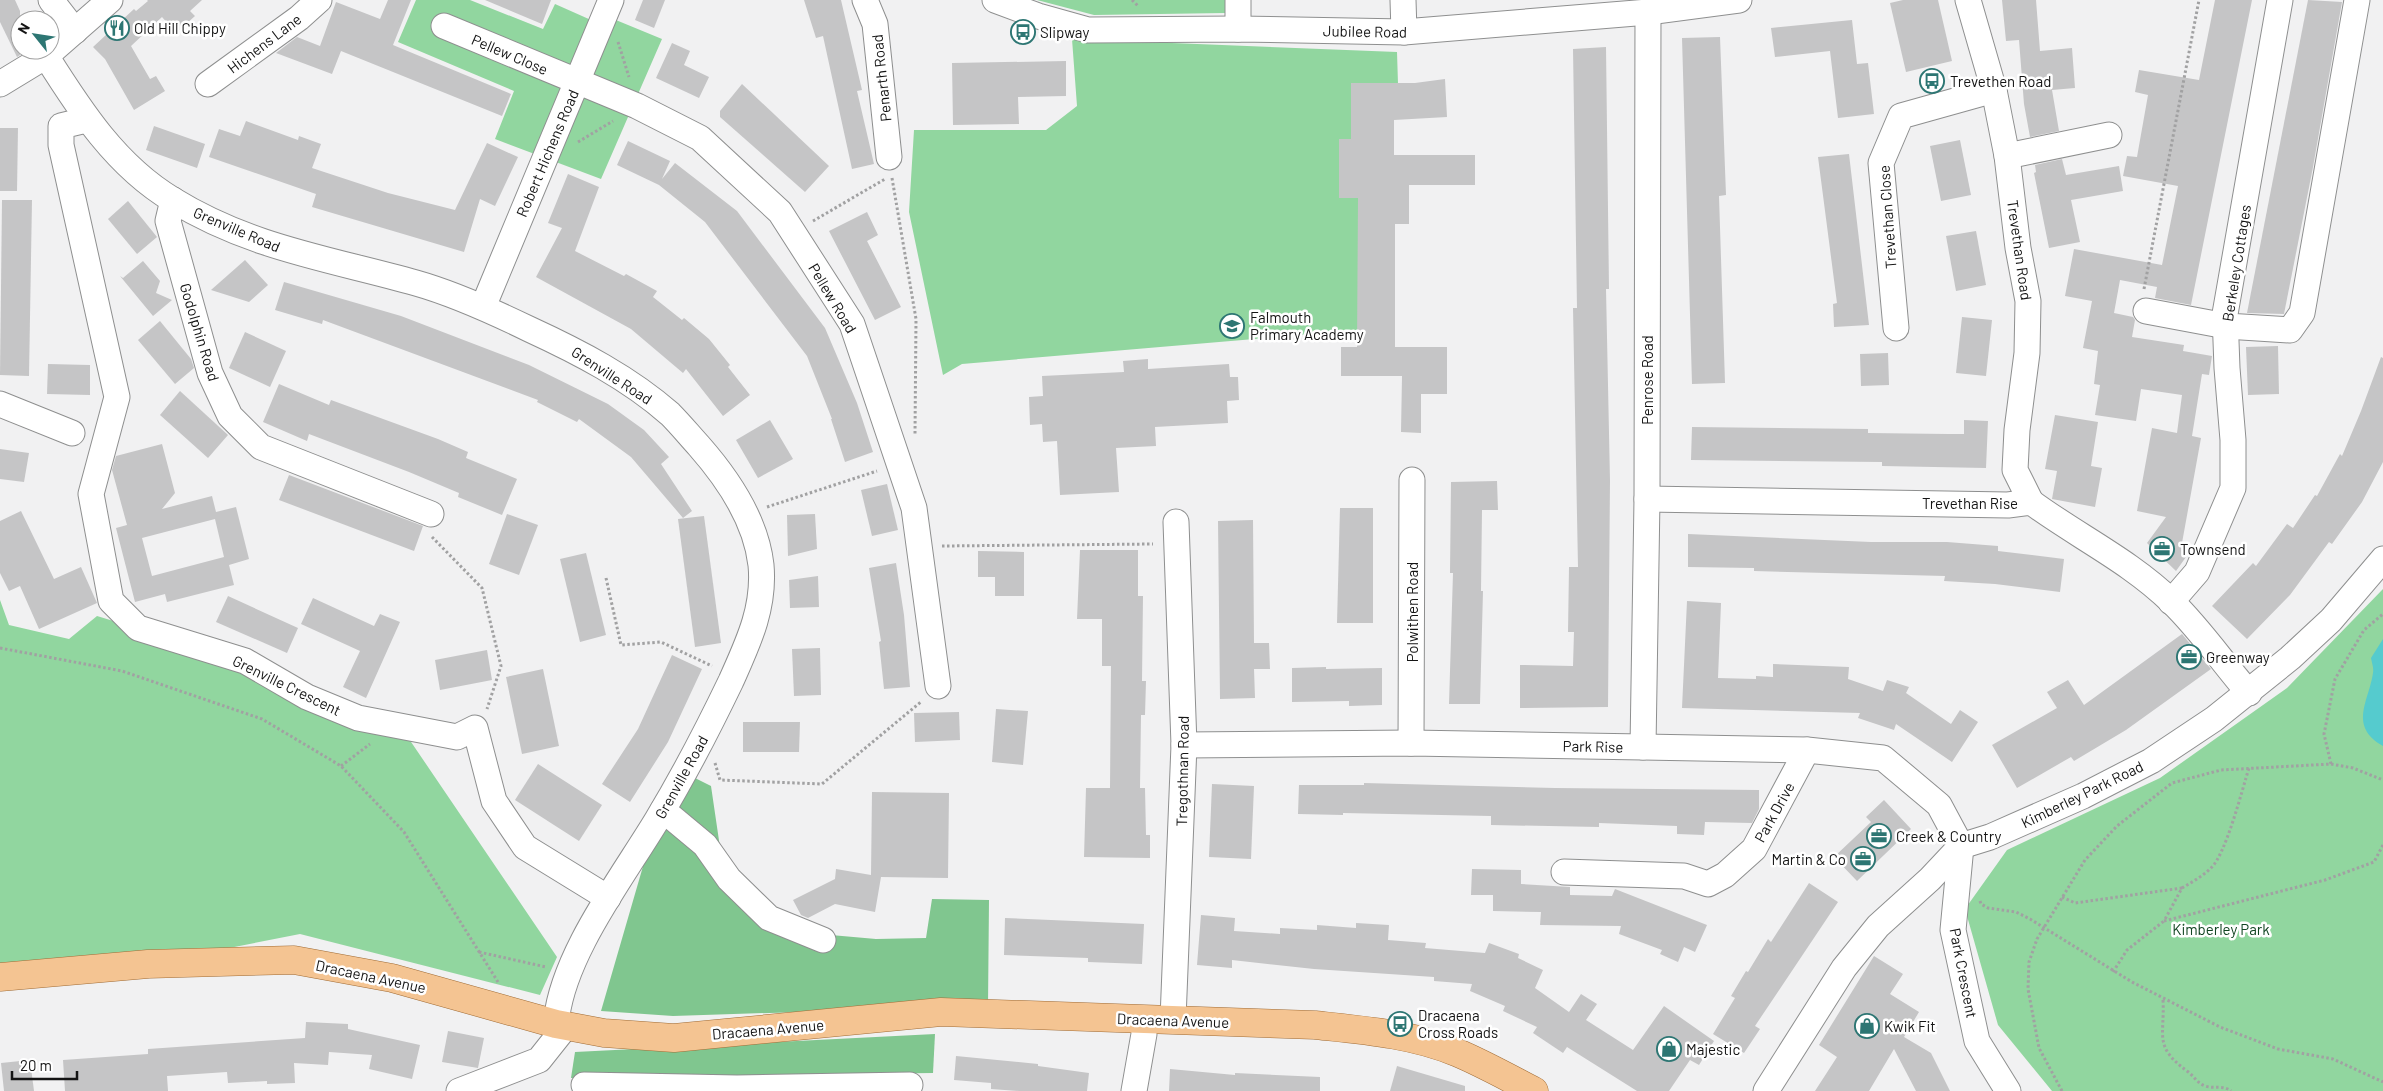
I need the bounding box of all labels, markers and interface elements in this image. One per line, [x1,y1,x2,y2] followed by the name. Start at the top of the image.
[223,9,305,77] street label: Hichens Lane
[10,10,60,60] north arrow
[104,15,130,41] restaurant icon: Old Hill Chippy
[134,19,226,37] place label: Old Hill Chippy
[1010,19,1036,45] bus stop icon: Slipway
[14,20,33,37] text: N
[1323,21,1407,41] street label: Jubilee Road
[1040,23,1089,41] place label: Slipway
[469,30,551,78] street label: Pellew Close
[867,33,895,123] street label: Penarth Road
[1919,68,1945,94] bus stop icon: Trevethen Road
[1950,72,2051,90] place label: Trevethen Road
[512,87,582,219] street label: Robert Hichens Road
[1874,165,1900,269] street label: Trevethan Close
[2004,199,2036,301] street label: Trevethan Road
[191,203,283,255] street label: Grenville Road
[2218,203,2254,323] street label: Berkeley Cottages
[805,260,861,336] street label: Pellew Road
[177,281,223,383] street label: Godolphin Road
[1250,308,1364,343] place label: Falmouth Primary Academy
[1219,313,1245,339] school or university icon: Falmouth Primary Academy
[1638,335,1656,425] street label: Penrose Road
[568,342,656,408] street label: Grenville Road
[1922,494,2018,512] street label: Trevethan Rise
[2149,536,2175,562] office icon: Townsend
[2180,540,2246,558] place label: Townsend
[1403,562,1421,662] street label: Polwithen Road
[2176,644,2202,670] office icon: Greenway
[2206,648,2270,666] place label: Greenway
[230,651,344,719] street label: Grenville Crescent
[1172,715,1192,827] street label: Tregothnan Road
[651,732,711,822] street label: Grenville Road
[1562,736,1624,756] street label: Park Rise
[2018,757,2146,831] street label: Kimberley Park Road
[1750,779,1798,845] street label: Park Drive
[1866,823,1892,849] office icon: Creek & Country
[1896,827,2002,845] place label: Creek & Country
[1850,846,1876,872] office icon: Martin & Co
[1771,850,1846,868] place label: Martin & Co
[2172,920,2270,938] park label: Kimberley Park
[1946,926,1982,1020] street label: Park Crescent
[314,956,428,996] street label: Dracaena Avenue
[1418,1006,1498,1041] place label: Dracaena Cross Roads
[1117,1009,1229,1031] street label: Dracaena Avenue
[1387,1011,1413,1037] bus stop icon: Dracaena Cross Roads
[1854,1013,1880,1039] shop icon: Kwik Fit
[711,1015,825,1043] street label: Dracaena Avenue
[1884,1017,1936,1035] place label: Kwik Fit
[1656,1036,1682,1062] shop icon: Majestic
[1686,1040,1740,1058] place label: Majestic
[12,1048,78,1080] scale bar
[20,1056,52,1074] text: 20 m

